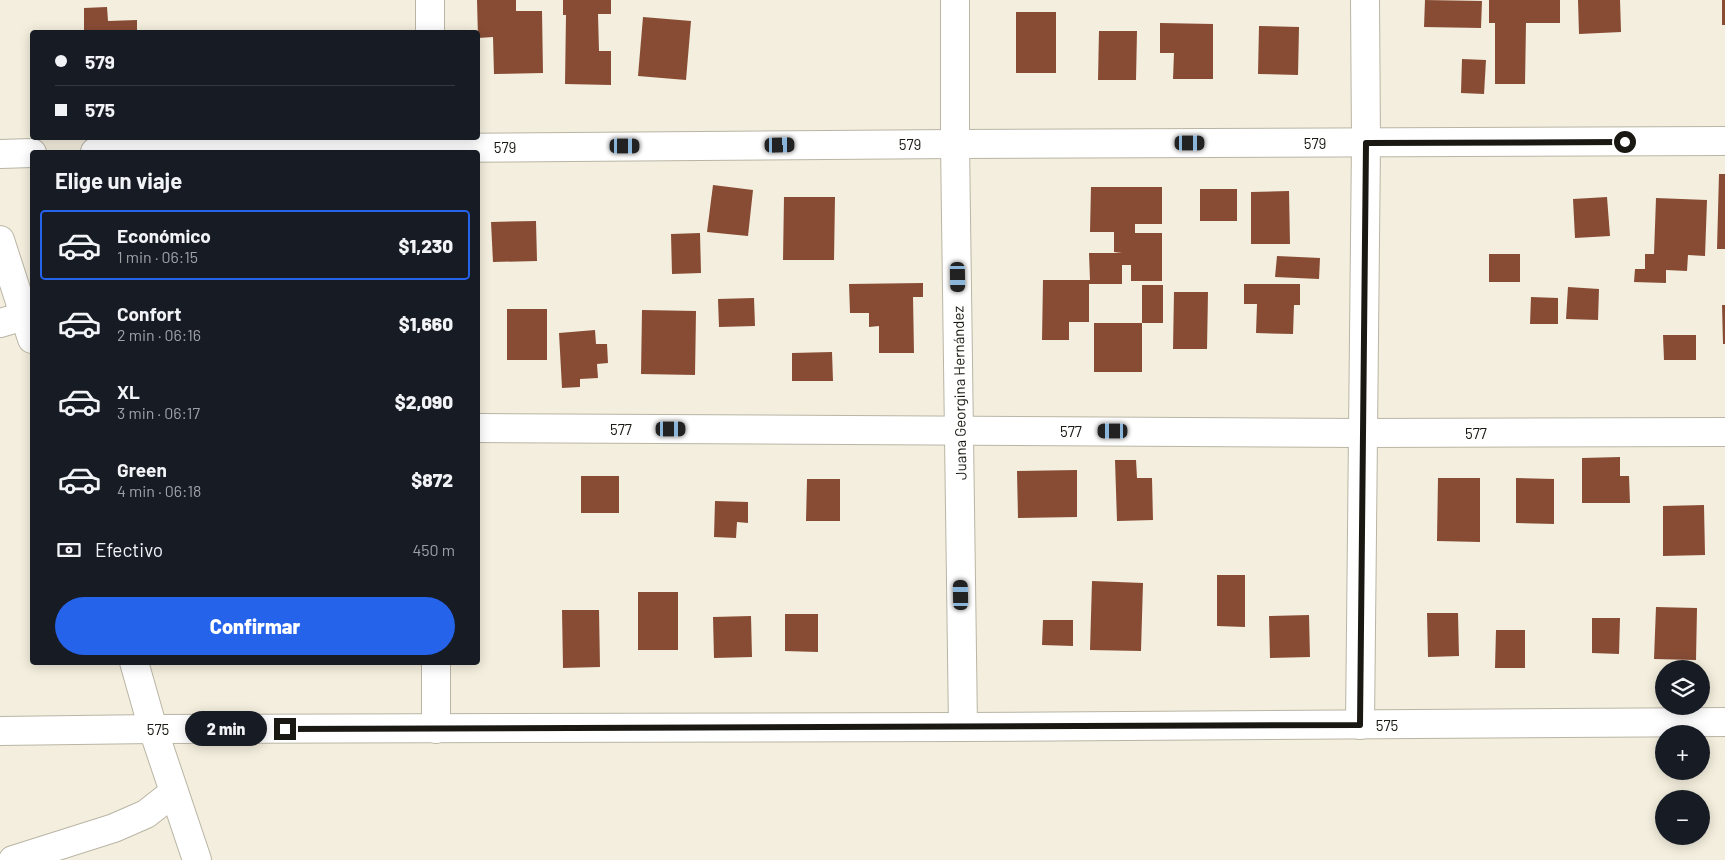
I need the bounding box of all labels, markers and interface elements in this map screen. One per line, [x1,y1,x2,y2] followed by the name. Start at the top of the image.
[85,50,115,73] text: 579
[85,98,115,121] text: 575
[1614,131,1636,153] route start
[1304,134,1326,152] street label: 579
[899,135,921,153] street label: 579
[1175,136,1205,151] car
[764,137,795,153] car
[494,138,516,156] street label: 579
[610,139,640,154] car
[55,167,182,193] text: Elige un viaje
[57,223,102,268] icon: car
[117,224,211,247] text: Económico
[399,234,453,257] text: $1,230
[117,247,198,266] text: 1 min · 06:15
[950,262,965,292] car
[57,301,102,346] icon: car
[117,302,181,325] text: Confort
[948,305,970,480] street label: Juana Georgina Hernández
[399,312,453,335] text: $1,660
[117,325,201,344] text: 2 min · 06:16
[57,379,102,424] icon: car
[117,380,140,403] text: XL
[395,390,453,413] text: $2,090
[117,403,200,422] text: 3 min · 06:17
[610,420,632,438] street label: 577
[656,422,686,437] car
[1060,422,1082,440] street label: 577
[1098,424,1128,439] car
[1465,424,1487,442] street label: 577
[57,457,102,502] icon: car
[117,458,167,481] text: Green
[411,468,453,491] text: $872
[117,481,201,500] text: 4 min · 06:18
[55,536,83,564] icon: cash
[95,538,163,561] text: Efectivo
[412,540,455,559] text: 450 m
[953,580,968,610] car
[55,597,455,655] button: Confirmar
[1655,660,1710,845] map controls
[1655,660,1710,715] button: layers
[185,712,268,746] callout: 2 min
[1376,716,1398,734] street label: 575
[274,718,296,740] route end
[207,719,245,738] text: 2 min
[147,720,169,738] street label: 575
[1655,725,1710,780] button: +
[1655,790,1710,845] button: −

